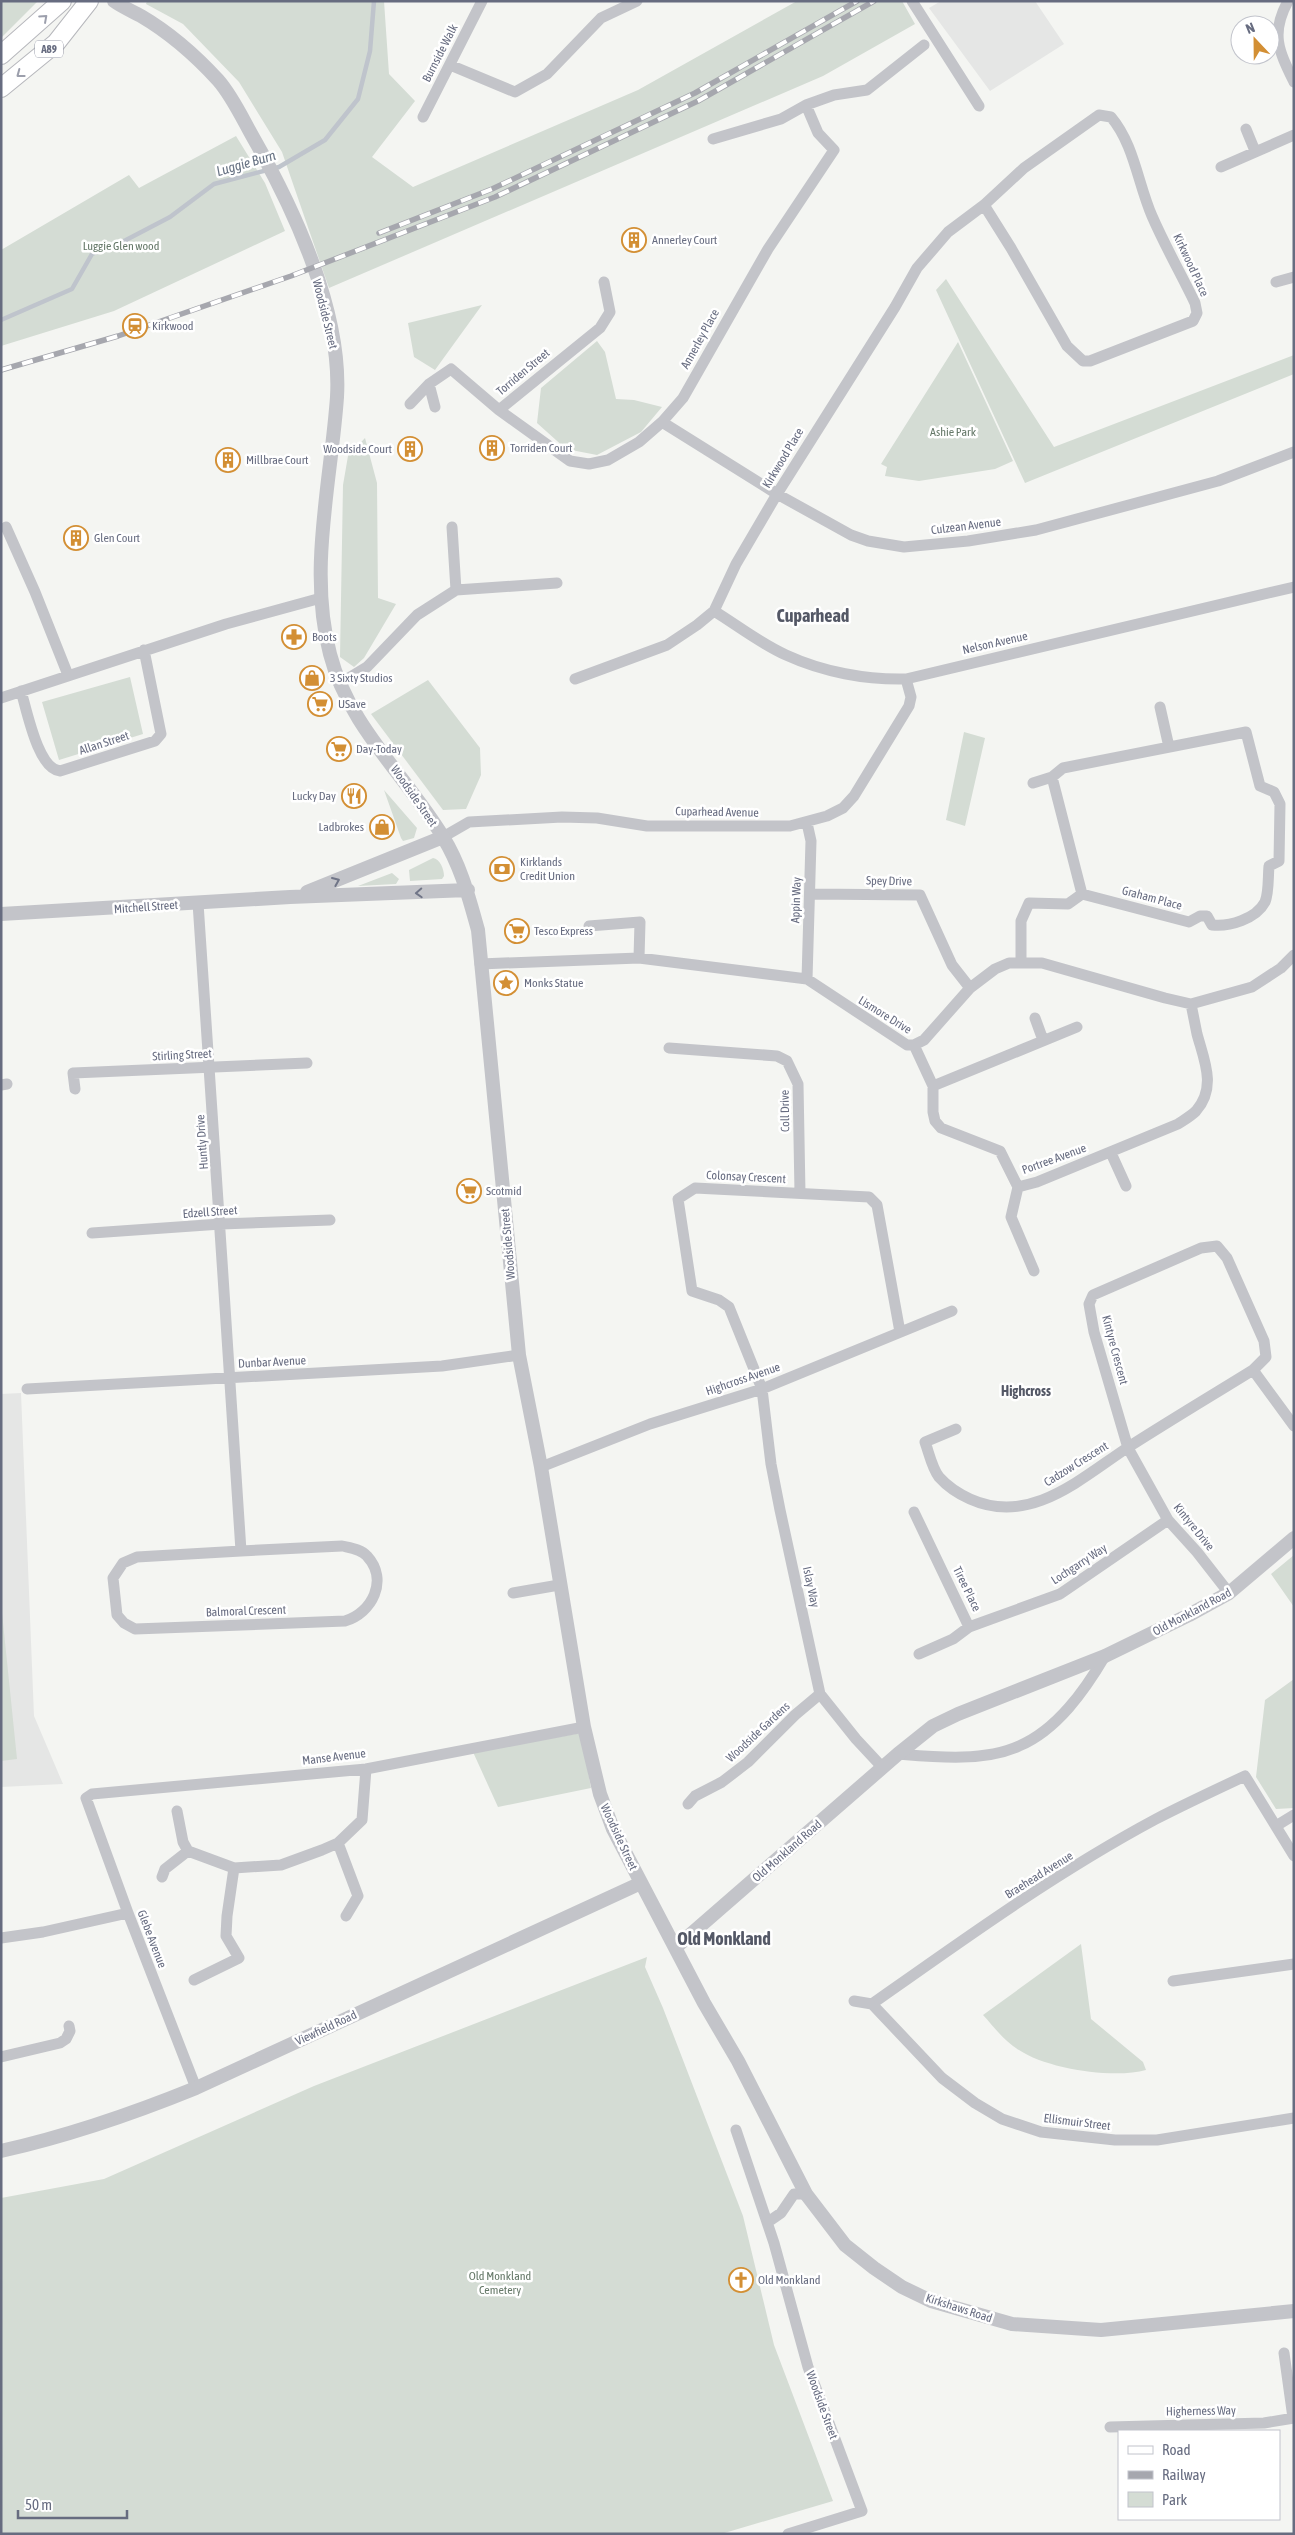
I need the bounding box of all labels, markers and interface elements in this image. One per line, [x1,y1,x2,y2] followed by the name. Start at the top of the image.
[38,15,47,24] one-way arrow
[1230,15,1280,65] north arrow
[1243,19,1257,37] text: N
[419,21,461,84] street label: Burnside Walk
[35,41,63,58] road number: A89
[17,69,26,77] one-way arrow
[215,147,278,179] water label: Luggie Burn
[621,227,647,253] building icon: Annerley Court
[1170,231,1212,299] street label: Kirkwood Place
[652,233,718,247] place label: Annerley Court
[83,239,159,253] park label: Luggie Glen wood
[310,278,341,351] street label: Woodside Street
[678,307,722,371] street label: Annerley Place
[122,313,148,339] station icon: Kirkwood
[152,319,193,333] place label: Kirkwood
[494,345,553,398] street label: Torriden Street
[760,425,806,491] street label: Kirkwood Place
[930,425,977,439] park label: Ashie Park
[479,435,505,461] building icon: Torriden Court
[397,436,423,462] building icon: Woodside Court
[510,441,573,455] place label: Torriden Court
[323,442,393,456] place label: Woodside Court
[215,447,241,473] building icon: Millbrae Court
[246,453,309,467] place label: Millbrae Court
[930,515,1002,537] street label: Culzean Avenue
[63,525,89,551] building icon: Glen Court
[94,531,141,545] place label: Glen Court
[777,605,849,626] district label: Cuparhead
[281,624,307,650] pharmacy icon: Boots
[961,629,1029,657] street label: Nelson Avenue
[312,630,337,644] place label: Boots
[299,665,325,691] shop icon: 3 Sixty Studios
[330,671,393,685] place label: 3 Sixty Studios
[307,691,333,717] supermarket icon: USave
[338,697,366,711] place label: USave
[77,728,131,758] street label: Allan Street
[326,736,352,762] supermarket icon: Day-Today
[356,742,402,756] place label: Day-Today
[388,763,441,830] street label: Woodside Street
[341,783,367,809] restaurant icon: Lucky Day
[292,789,336,803] place label: Lucky Day
[675,804,759,820] street label: Cuparhead Avenue
[369,814,395,840] shop icon: Ladbrokes
[318,820,364,834] place label: Ladbrokes
[520,855,575,883] place label: Kirklands Credit Union
[489,856,515,882] bank icon: Kirklands Credit Union
[866,874,912,888] street label: Spey Drive
[331,877,340,887] one-way arrow
[788,877,804,923] street label: Appin Way
[1121,883,1183,913] street label: Graham Place
[415,887,423,898] one-way arrow
[113,898,179,916] street label: Mitchell Street
[504,918,530,944] supermarket icon: Tesco Express
[534,924,593,938] place label: Tesco Express
[493,970,519,996] place icon: Monks Statue
[524,976,583,990] place label: Monks Statue
[856,993,914,1037] street label: Lismore Drive
[152,1046,213,1064] street label: Stirling Street
[778,1090,792,1132] street label: Coll Drive
[193,1114,211,1170] street label: Huntly Drive
[1020,1141,1088,1177] street label: Portree Avenue
[706,1168,787,1186] street label: Colonsay Crescent
[456,1178,482,1204] supermarket icon: Scotmid
[486,1184,522,1198] place label: Scotmid
[182,1203,238,1221] street label: Edzell Street
[498,1207,518,1280] street label: Woodside Street
[1099,1314,1131,1387] street label: Kintyre Crescent
[238,1353,306,1371] street label: Dunbar Avenue
[704,1360,782,1398] street label: Highcross Avenue
[1001,1383,1051,1399] district label: Highcross
[1041,1438,1111,1489] street label: Cadzow Crescent
[1171,1501,1217,1553] street label: Kintyre Drive
[1049,1541,1110,1587] street label: Lochgarry Way
[950,1564,984,1614] street label: Tiree Place
[800,1565,822,1609] street label: Islay Way
[1150,1585,1234,1639] street label: Old Monkland Road
[206,1603,287,1619] street label: Balmoral Crescent
[723,1699,793,1765] street label: Woodside Gardens
[301,1746,367,1768] street label: Manse Avenue
[598,1802,641,1873] street label: Woodside Street
[750,1817,824,1885] street label: Old Monkland Road
[1002,1849,1076,1901] street label: Braehead Avenue
[135,1908,169,1970] street label: Glebe Avenue
[677,1928,771,1949] district label: Old Monkland
[293,2008,359,2048] street label: Viewfield Road
[1043,2111,1112,2133] street label: Ellismuir Street
[728,2267,754,2293] church icon: Old Monkland
[469,2269,531,2297] park label: Old Monkland Cemetery
[758,2273,820,2287] place label: Old Monkland
[924,2291,994,2325] street label: Kirkshaws Road
[803,2369,841,2441] street label: Woodside Street
[1166,2403,1236,2419] street label: Higherness Way
[1118,2430,1280,2520] legend
[1162,2441,1191,2458] text: Road
[1162,2466,1206,2483] text: Railway
[18,2488,126,2520] scale bar
[1162,2491,1187,2508] text: Park
[25,2496,52,2513] text: 50 m

